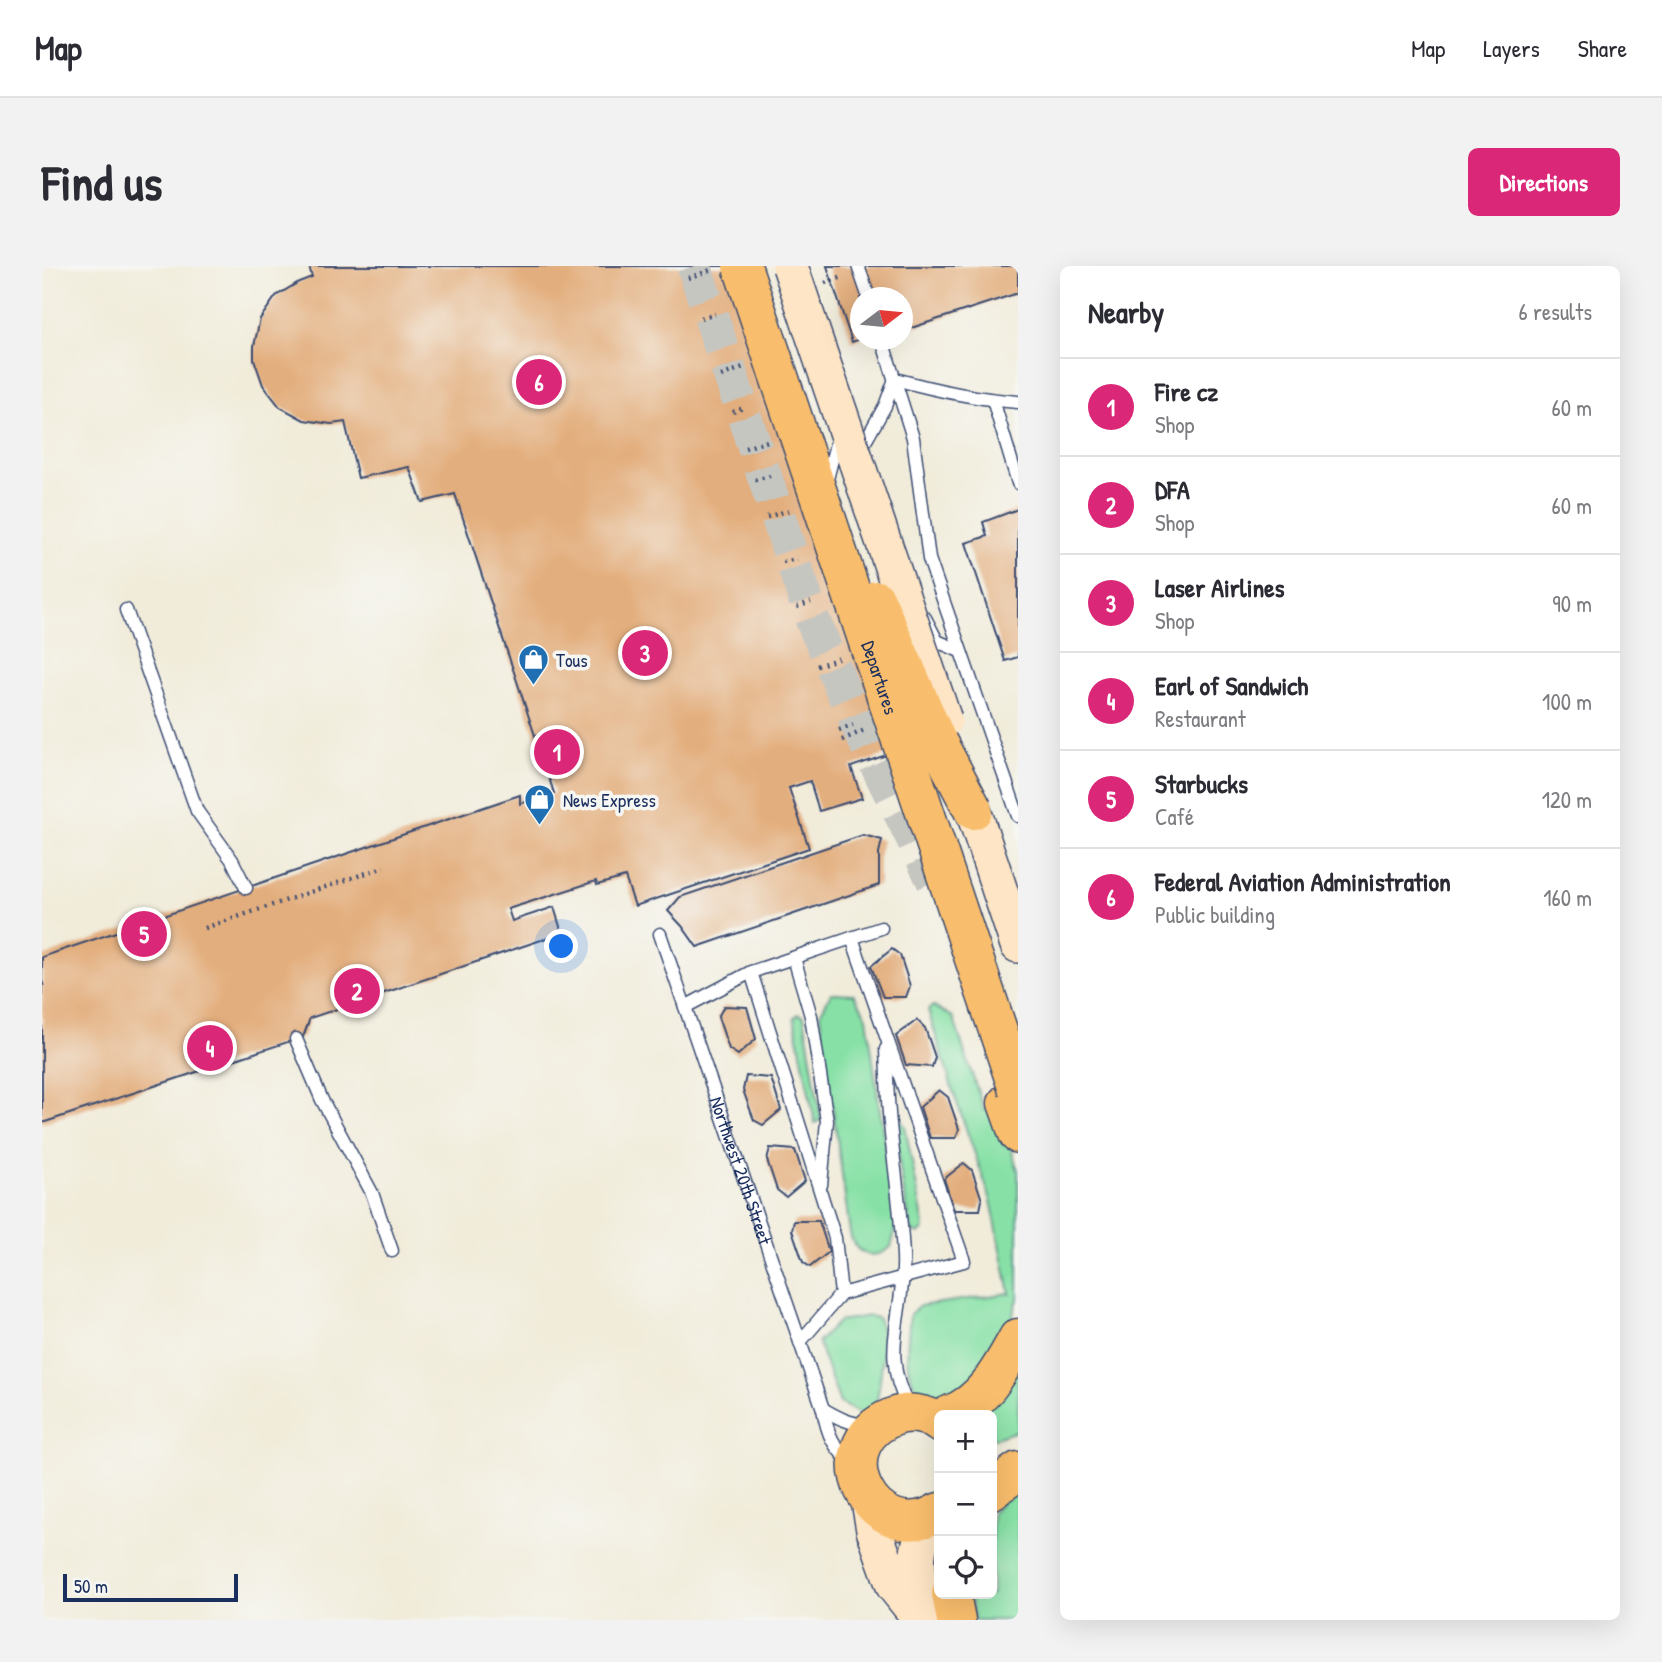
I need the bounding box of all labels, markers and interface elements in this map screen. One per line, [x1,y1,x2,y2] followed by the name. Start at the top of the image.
[35,26,82,70] text: Map
[1411,32,1445,64] text: Map
[1483,32,1540,64] text: Layers
[1578,32,1627,64] text: Share
[1468,148,1620,216] button: Directions
[42,149,162,215] text: Find us
[850,287,913,350] north arrow
[1088,292,1164,332] text: Nearby
[1519,296,1592,327] text: 6 results
[516,356,562,408] pin: 6
[1155,374,1218,409] text: Fire cz
[1107,392,1115,423] text: 1
[1552,392,1592,423] text: 60 m
[1155,409,1194,440] text: Shop
[1155,472,1190,507] text: DFA
[1106,490,1116,521] text: 2
[1552,490,1592,521] text: 60 m
[1155,507,1194,538] text: Shop
[1155,570,1285,605] text: Laser Airlines
[1106,588,1116,619] text: 3
[1552,588,1592,619] text: 90 m
[1155,605,1194,636] text: Shop
[622,627,668,679] pin: 3
[855,637,904,718] street label: Departures
[516,643,550,687] shop icon: Tous
[556,647,587,673] place label: Tous
[1155,668,1308,703] text: Earl of Sandwich
[1107,686,1115,717] text: 4
[1542,686,1592,717] text: 100 m
[1155,703,1246,734] text: Restaurant
[534,726,580,778] pin: 1
[1155,766,1248,801] text: Starbucks
[523,783,557,827] shop icon: News Express
[1106,784,1116,815] text: 5
[1542,784,1592,815] text: 120 m
[563,787,656,813] place label: News Express
[1155,801,1194,832] text: Café
[1155,864,1451,899] text: Federal Aviation Administration
[1106,882,1116,913] text: 6
[1543,882,1592,913] text: 160 m
[1155,899,1275,930] text: Public building
[121,908,167,960] pin: 5
[544,929,578,963] your location
[334,965,380,1017] pin: 2
[187,1022,233,1074] pin: 4
[704,1093,779,1248] street label: Northwest 20th Street
[934,1410,997,1599] map controls
[934,1410,997,1473] button: +
[934,1473,997,1536] button: −
[934,1536,997,1599] button: locate
[63,1571,238,1603] scale bar
[74,1573,108,1599] text: 50 m

